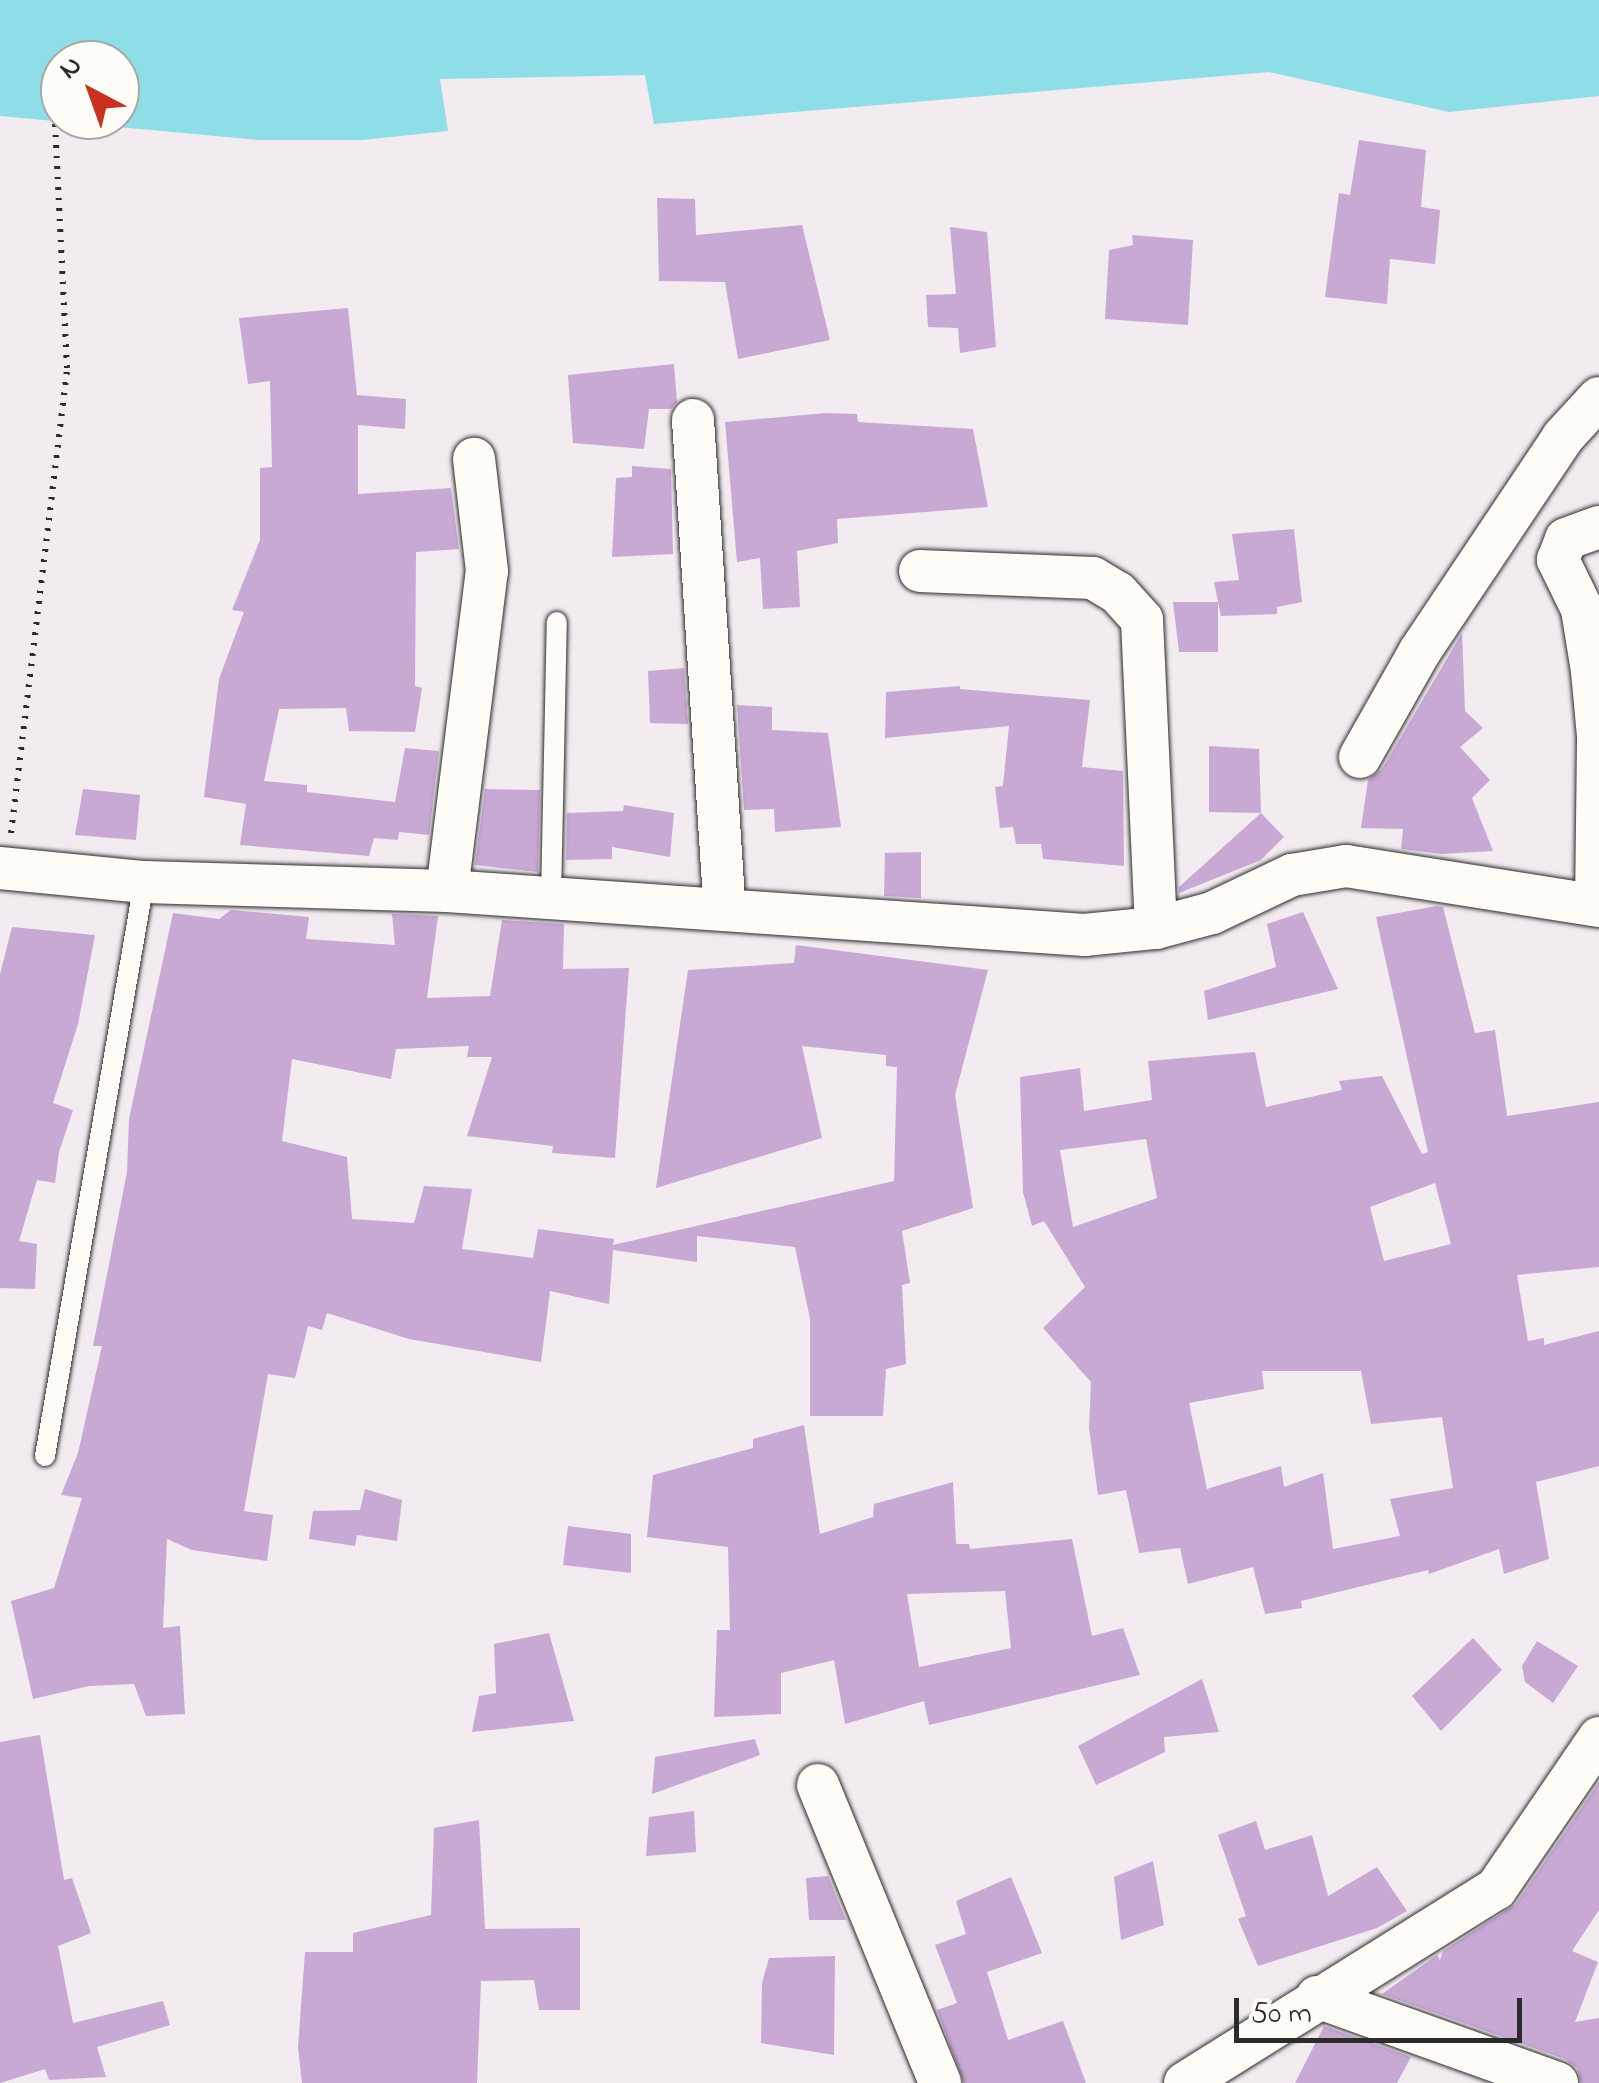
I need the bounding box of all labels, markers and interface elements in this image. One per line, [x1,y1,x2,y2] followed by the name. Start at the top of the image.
[40,40,140,140] north arrow
[51,47,92,90] text: N
[1239,1978,1526,2040] scale bar
[1251,1993,1312,2037] text: 50 m

